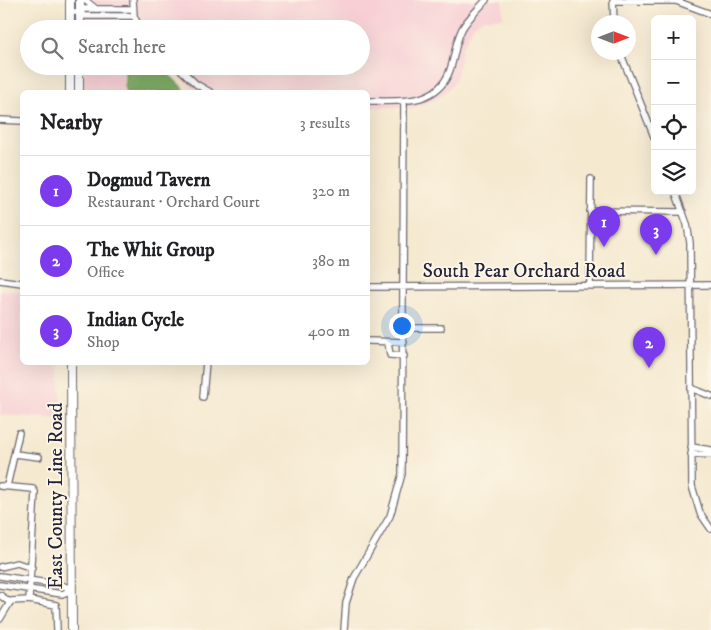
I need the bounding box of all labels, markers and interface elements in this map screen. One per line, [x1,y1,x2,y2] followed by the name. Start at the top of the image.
[591,15,636,60] north arrow
[651,15,696,195] map controls
[651,15,696,60] button: +
[20,20,370,75] search box
[38,34,66,62] icon: search
[78,36,166,59] text: Search here
[651,60,696,105] button: −
[651,105,696,150] button: locate
[40,110,102,136] text: Nearby
[300,113,350,133] text: 3 results
[651,150,696,195] button: layers
[87,169,210,192] text: Dogmud Tavern
[53,181,59,201] text: 1
[312,181,350,201] text: 320 m
[87,192,260,212] text: Restaurant · Orchard Court
[588,206,620,247] pin: 1
[640,214,672,255] pin: 3
[87,239,214,262] text: The Whit Group
[52,251,60,271] text: 2
[312,251,350,271] text: 380 m
[422,259,626,284] street label: South Pear Orchard Road
[87,262,124,282] text: Office
[87,309,184,332] text: Indian Cycle
[389,313,415,339] your location
[53,321,59,341] text: 3
[308,321,350,341] text: 400 m
[633,327,665,368] pin: 2
[87,332,120,352] text: Shop
[44,402,69,590] street label: East County Line Road

